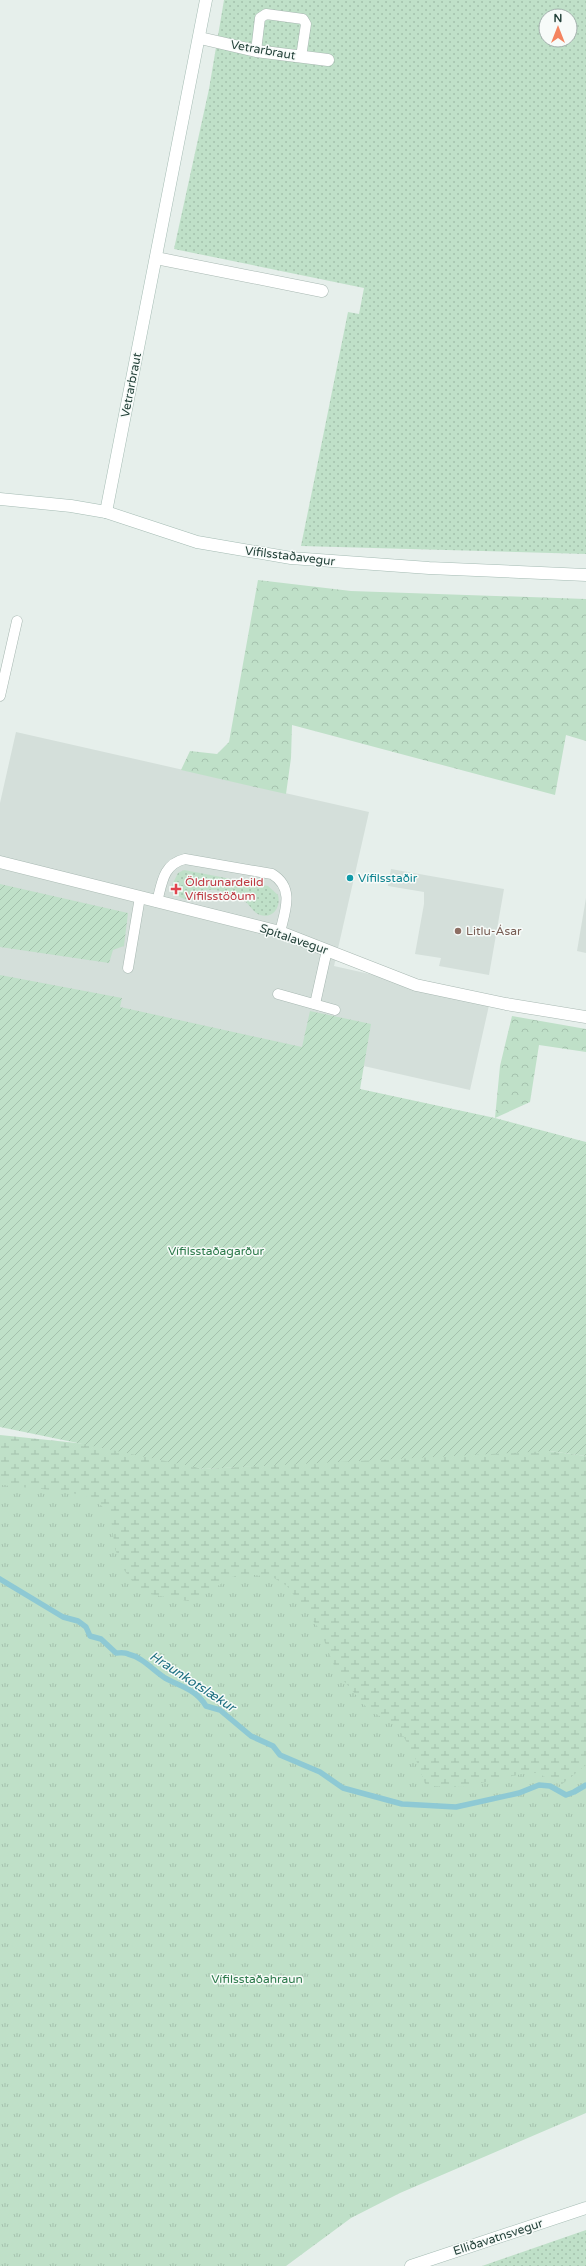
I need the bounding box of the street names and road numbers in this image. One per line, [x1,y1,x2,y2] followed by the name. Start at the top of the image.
[229,37,297,63] street label: Vetrarbraut
[118,351,144,419] street label: Vetrarbraut
[244,544,336,569] street label: Vífilsstaðavegur
[258,921,330,957] street label: Spítalavegur
[451,2216,545,2258] street label: Elliðavatnsvegur

